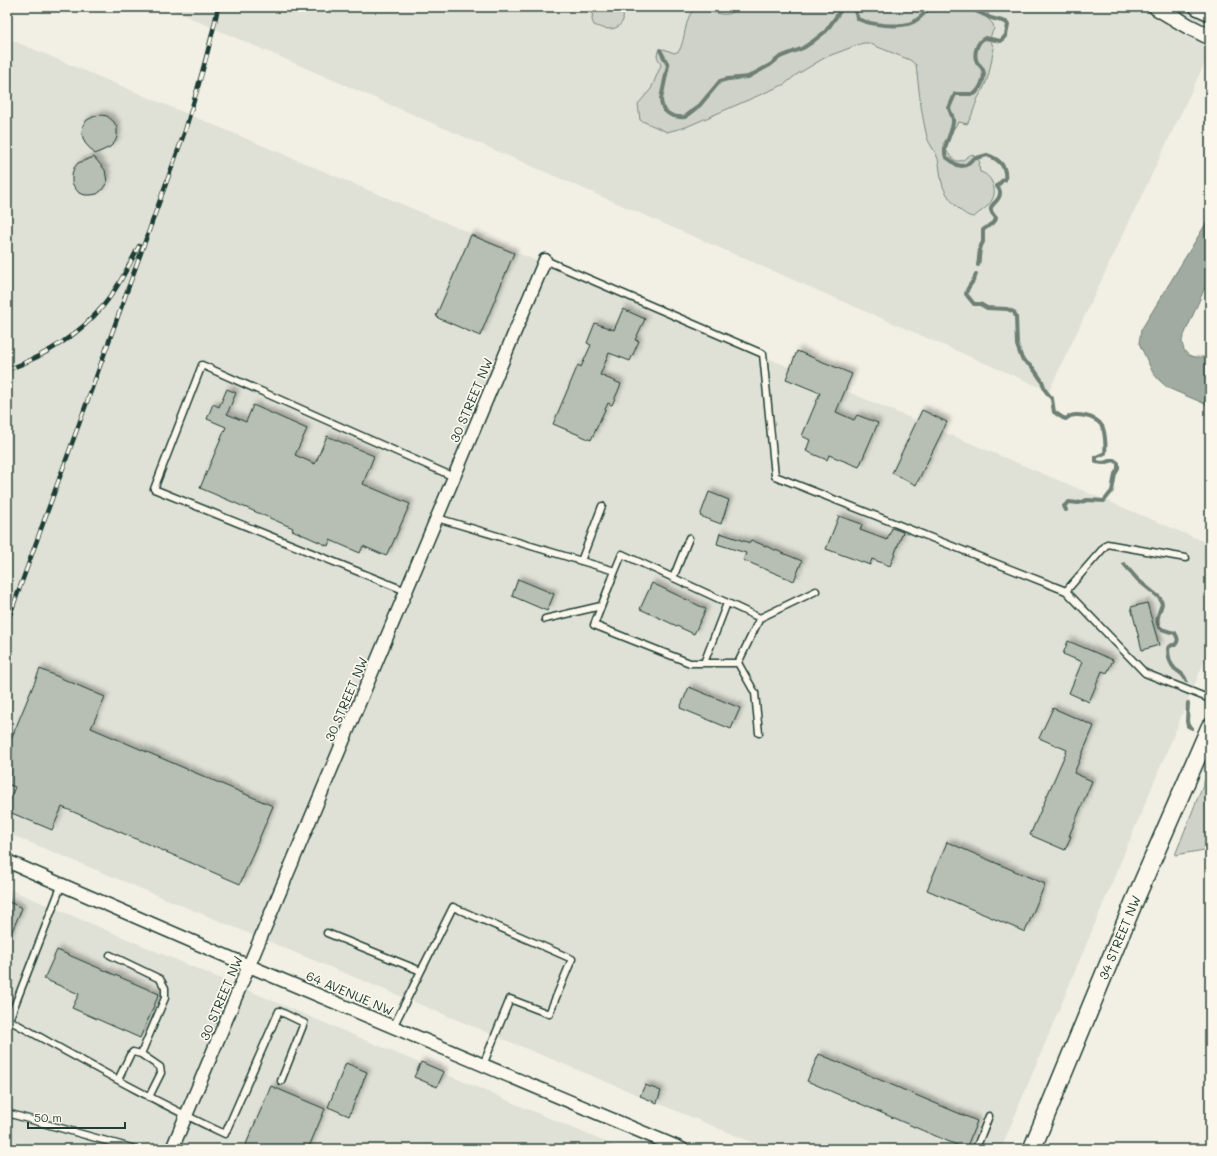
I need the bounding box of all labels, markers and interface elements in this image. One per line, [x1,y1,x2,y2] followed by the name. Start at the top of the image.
[445,355,496,445] street label: 30 STREET NW
[320,654,371,744] street label: 30 STREET NW
[1094,892,1144,982] street label: 34 STREET NW
[195,953,246,1043] street label: 30 STREET NW
[304,966,396,1019] street label: 64 AVENUE NW
[28,1104,125,1130] scale bar
[34,1109,62,1125] text: 50 m

